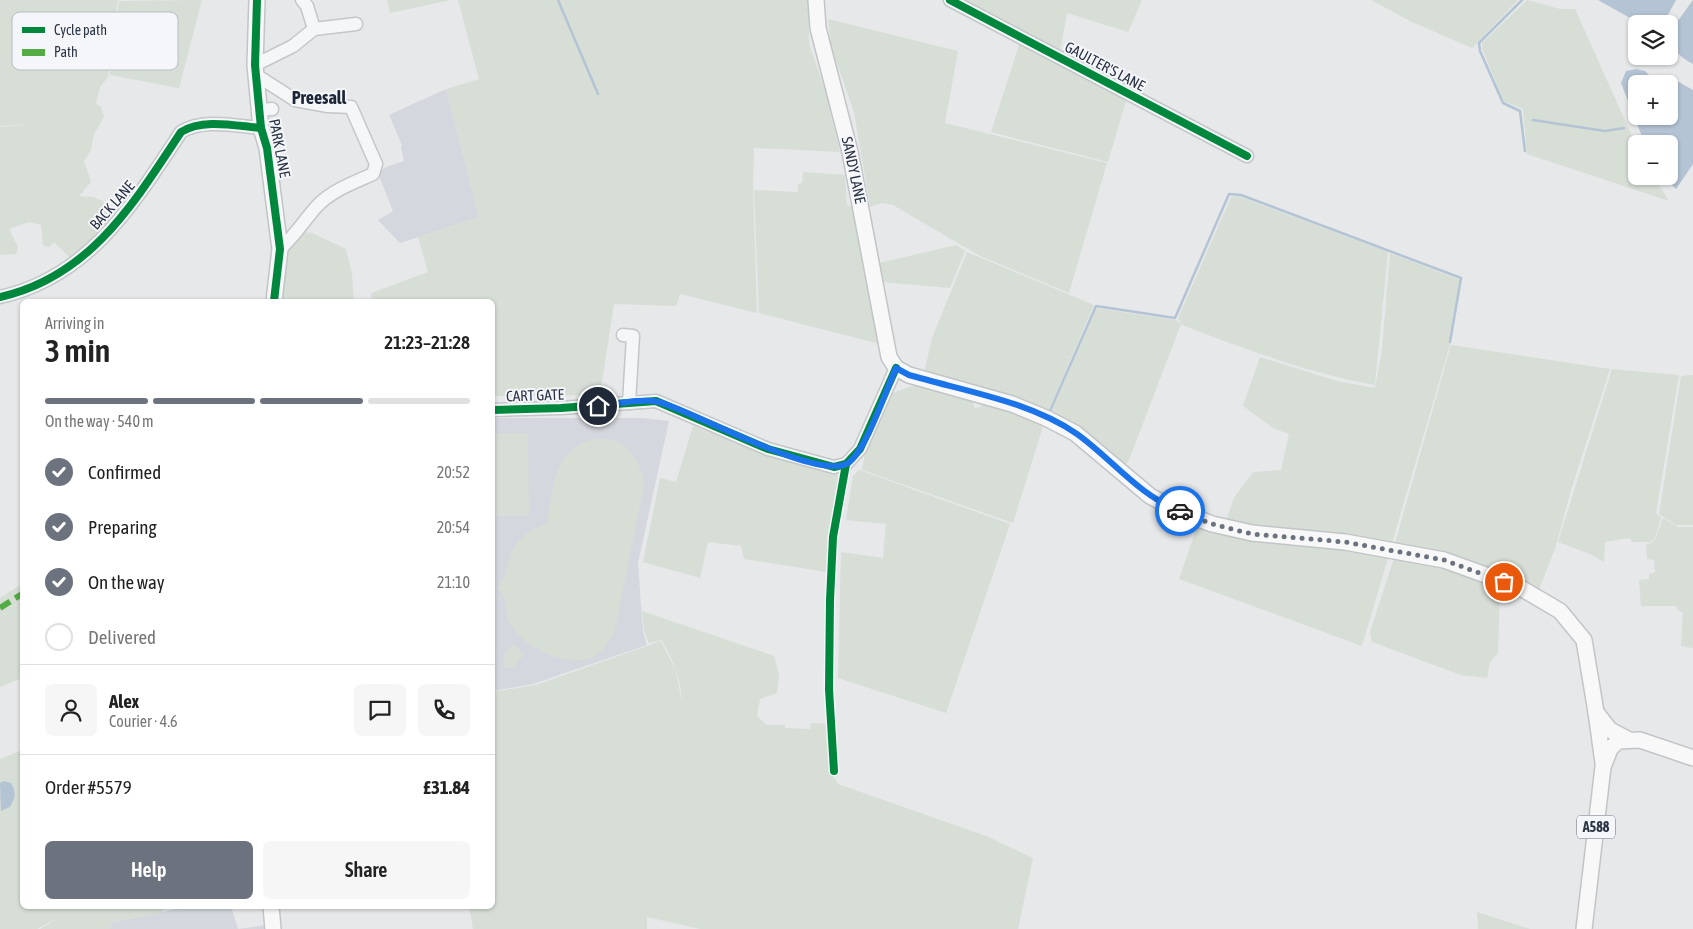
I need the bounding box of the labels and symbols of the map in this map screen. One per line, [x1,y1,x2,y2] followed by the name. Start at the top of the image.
[12,12,178,70] legend
[54,22,107,38] text: Cycle path
[1062,38,1149,95] street label: GAULTER'S LANE
[54,44,78,60] text: Path
[292,87,347,108] district label: Preesall
[266,117,294,179] street label: PARK LANE
[839,135,869,205] street label: SANDY LANE
[86,177,138,233] street label: BACK LANE
[506,385,565,405] street label: CART GATE
[577,385,619,427] pin
[1155,486,1205,536] courier
[1483,561,1525,603] pin
[1577,816,1615,839] road number: A588

